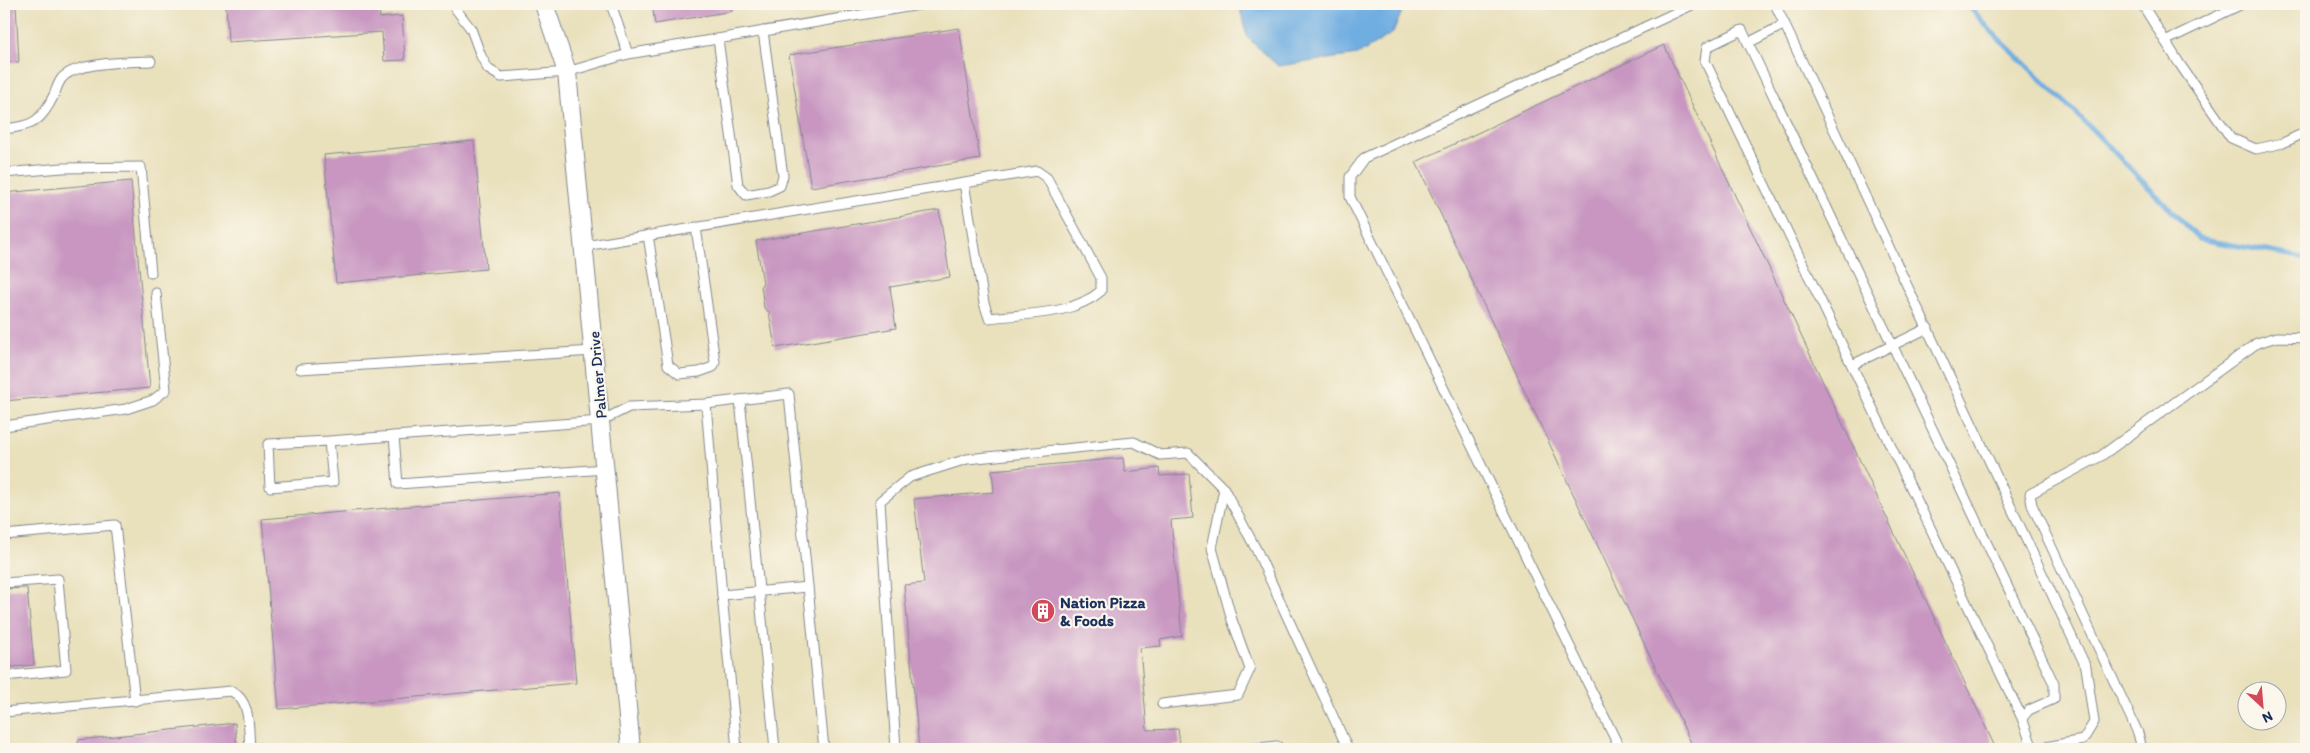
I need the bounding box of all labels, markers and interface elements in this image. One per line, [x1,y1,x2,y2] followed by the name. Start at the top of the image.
[584,330,611,420] street label: Palmer Drive
[1060,593,1146,630] place label: Nation Pizza & Foods
[1030,598,1056,624] building icon: Nation Pizza & Foods
[2238,680,2288,730] north arrow
[2260,708,2275,727] text: N

